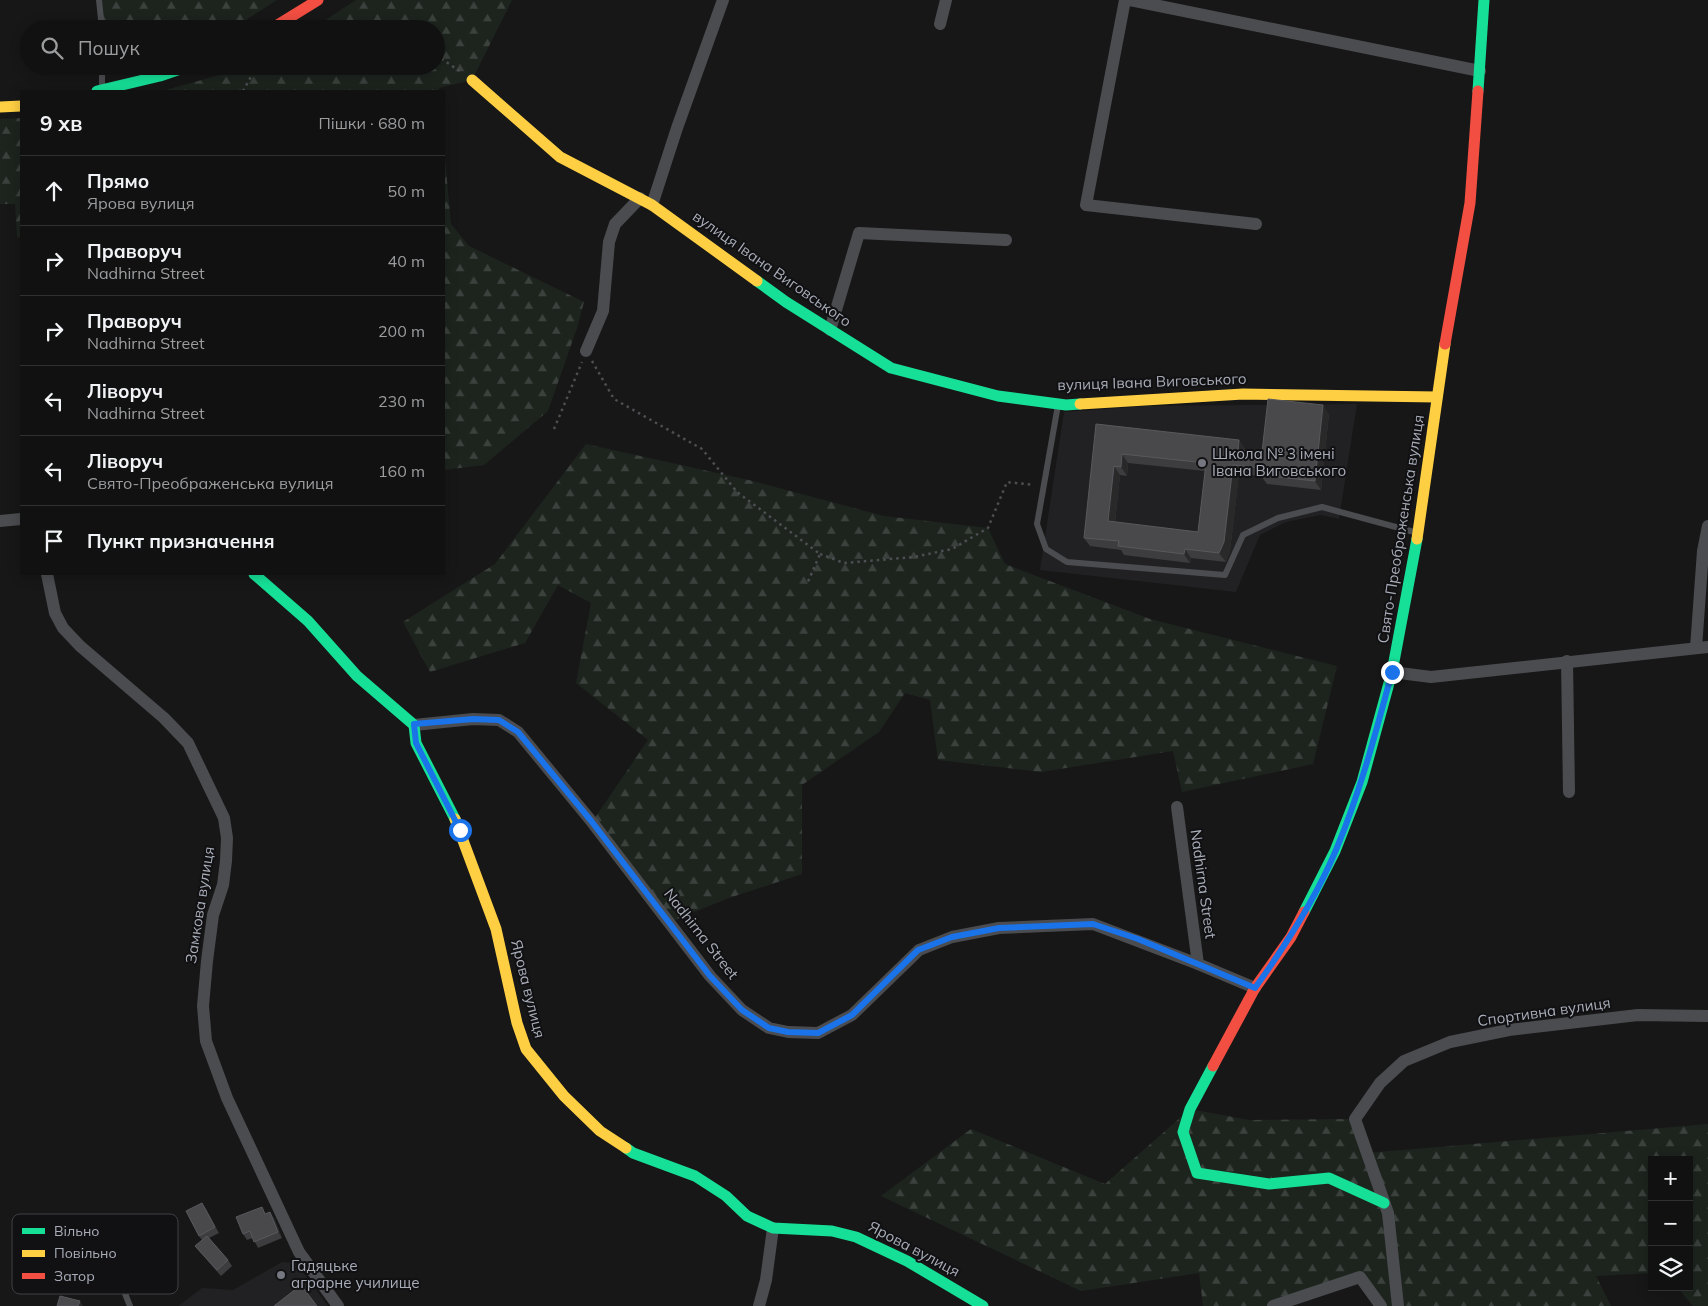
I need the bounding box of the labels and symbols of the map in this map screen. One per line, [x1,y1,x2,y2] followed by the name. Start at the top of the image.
[689,206,855,331] street label: вулиця Івана Виговського
[1057,369,1247,394] street label: вулиця Івана Виговського
[1373,413,1428,645] street label: Свято-Преображенська вулиця
[1212,444,1346,480] place label: Школа № 3 імені Івана Виговського
[1196,457,1208,469] marker: Школа № 3 імені Івана Виговського
[1381,661,1404,684] route end
[449,819,472,842] route start
[1186,828,1221,940] street label: Nadhirna Street
[181,845,218,965] street label: Замкова вулиця
[660,884,743,983] street label: Nadhirna Street
[507,938,550,1040] street label: Ярова вулиця
[1476,993,1612,1030] street label: Спортивна вулиця
[12,1214,178,1294] legend
[865,1217,963,1281] street label: Ярова вулиця
[54,1222,99,1240] text: Вільно
[54,1244,117,1262] text: Повільно
[291,1256,420,1292] place label: Гадяцьке аграрне училище
[54,1267,95,1285] text: Затор
[275,1269,287,1281] marker: Гадяцьке аграрне училище

